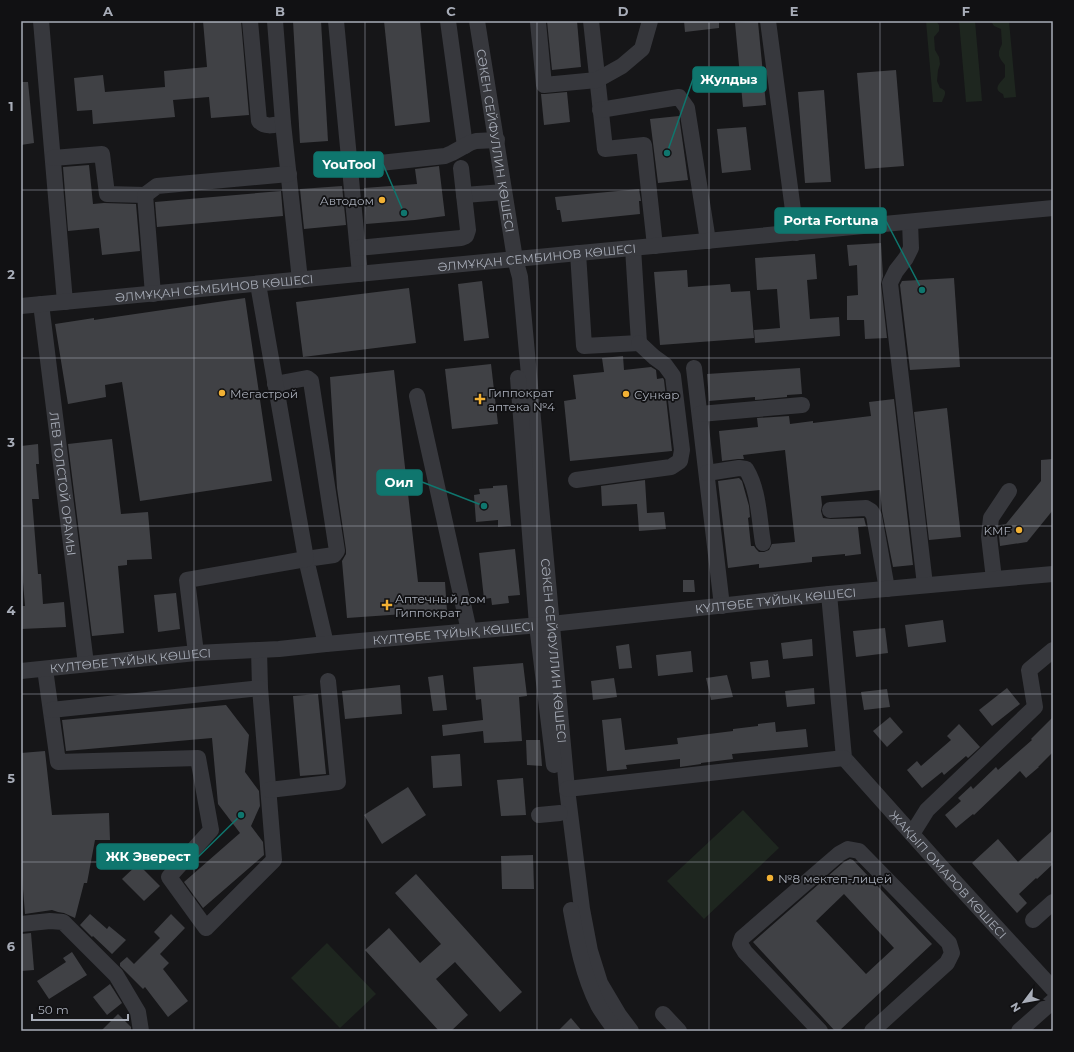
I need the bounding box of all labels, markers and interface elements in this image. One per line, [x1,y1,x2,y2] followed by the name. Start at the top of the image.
[102,3,114,19] text: A
[275,3,285,19] text: B
[446,3,456,19] text: C
[618,3,629,19] text: D
[790,3,799,19] text: E
[962,3,970,19] text: F
[474,48,518,233] street label: СӘКЕН СЕЙФУЛЛИН КӨШЕСІ
[693,67,766,92] callout: Жулдыз
[700,71,758,87] text: Жулдыз
[8,98,14,114] text: 1
[314,152,383,177] callout: YouTool
[321,156,376,172] text: YouTool
[320,193,374,208] place label: Автодом
[377,195,387,205] marker: Автодом
[775,208,886,233] callout: Porta Fortuna
[784,212,878,228] text: Porta Fortuna
[437,240,637,274] street label: ӘЛМҰҚАН СЕМБИНОВ КӨШЕСІ
[7,266,15,282] text: 2
[114,271,314,305] street label: ӘЛМҰҚАН СЕМБИНОВ КӨШЕСІ
[488,385,555,414] place label: Гиппократ аптека №4
[230,386,298,401] place label: Мегастрой
[634,387,679,402] place label: Сункар
[217,388,227,398] marker: Мегастрой
[621,389,631,399] marker: Сункар
[475,394,485,404] marker: Гиппократ аптека №4
[47,411,80,556] street label: ЛЕВ ТОЛСТОЙ ОРАМЫ
[6,434,15,450] text: 3
[377,470,422,495] callout: Оил
[385,474,413,490] text: Оил
[983,523,1011,538] place label: KMF
[1014,525,1024,535] marker: KMF
[538,558,570,744] street label: СӘКЕН СЕЙФУЛЛИН КӨШЕСІ
[694,584,857,616] street label: КҮЛТӨБЕ ТҰЙЫҚ КӨШЕСІ
[395,591,486,620] place label: Аптечный дом Гиппократ
[382,600,392,610] marker: Аптечный дом Гиппократ
[7,602,16,618] text: 4
[372,618,535,647] street label: КҮЛТӨБЕ ТҰЙЫҚ КӨШЕСІ
[49,645,211,675] street label: КҮЛТӨБЕ ТҰЙЫҚ КӨШЕСІ
[7,770,15,786] text: 5
[887,807,1010,941] street label: ЖАҚЫП ОМАРОВ КӨШЕСІ
[97,844,198,869] callout: ЖК Эверест
[106,848,190,864] text: ЖК Эверест
[778,871,892,886] place label: №8 мектеп-лицей
[765,873,775,883] marker: №8 мектеп-лицей
[7,938,16,954] text: 6
[1004,982,1044,1022] north arrow
[32,996,128,1022] scale bar
[1007,1000,1024,1015] text: N
[38,1002,69,1017] text: 50 m

